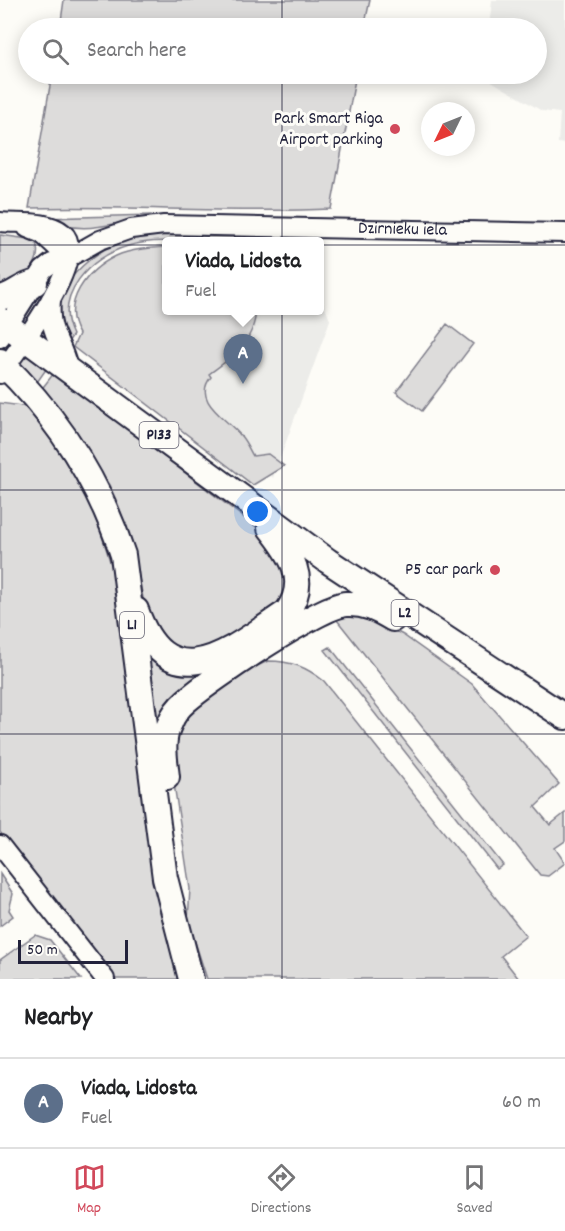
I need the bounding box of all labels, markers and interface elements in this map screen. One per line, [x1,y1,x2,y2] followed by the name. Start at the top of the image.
[18,18,547,84] search box
[39,35,72,68] icon: search
[87,36,186,67] text: Search here
[421,102,475,156] north arrow
[274,107,384,153] place label: Park Smart Riga Airport parking
[388,122,402,136] marker: Park Smart Riga Airport parking
[358,216,448,243] street label: Dzirnieku iela
[162,237,324,315] popup
[185,247,301,278] text: Viada, Lidosta
[185,278,216,306] text: Fuel
[224,334,262,384] pin: A
[140,422,178,448] road number: P133
[243,497,272,526] your location
[405,558,483,583] place label: P5 car park
[488,563,502,577] marker: P5 car park
[392,600,418,626] road number: L2
[120,612,144,638] road number: L1
[18,937,128,964] scale bar
[27,939,58,962] text: 50 m
[24,1000,92,1037] text: Nearby
[81,1074,197,1105] text: Viada, Lidosta
[38,1089,49,1117] text: A
[502,1089,541,1117] text: 60 m
[81,1105,112,1133] text: Fuel
[73,1161,106,1220] tab: Map
[251,1161,311,1220] tab: Directions
[457,1161,492,1220] tab: Saved

